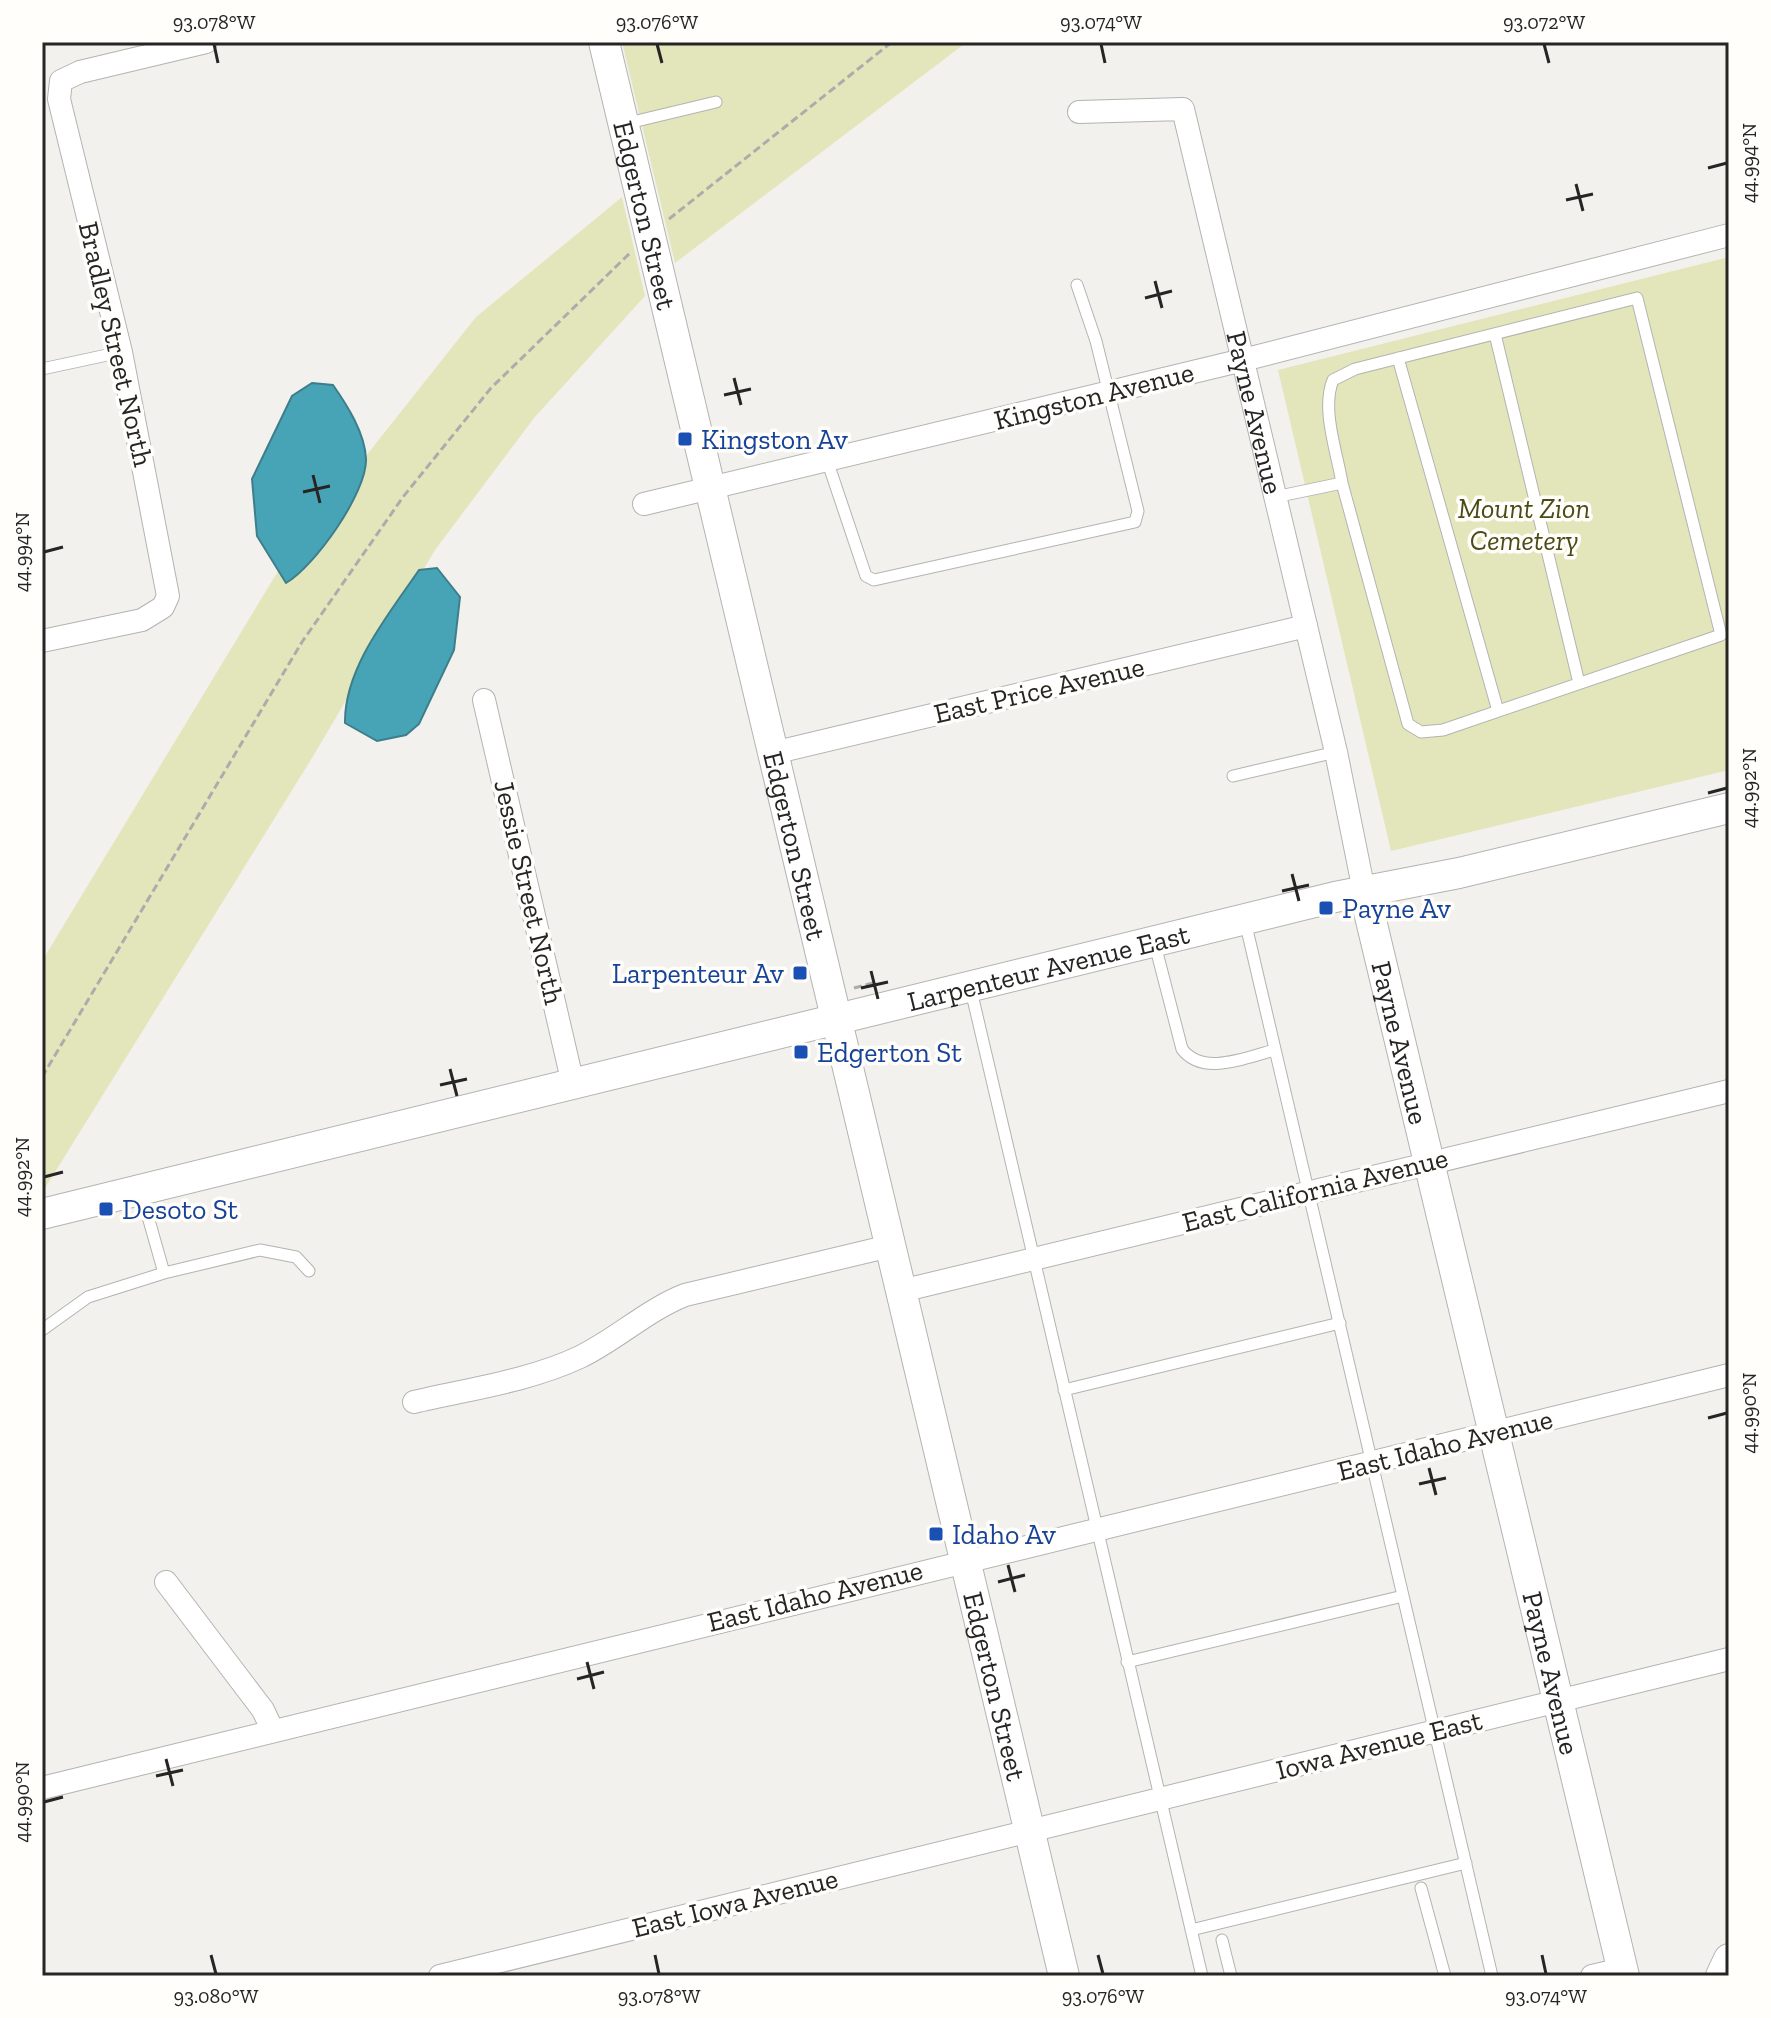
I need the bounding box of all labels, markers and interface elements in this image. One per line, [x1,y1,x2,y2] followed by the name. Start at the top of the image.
[173,10,256,34] text: 93.078°W
[616,10,699,34] text: 93.076°W
[1060,10,1142,34] text: 93.074°W
[1503,10,1585,34] text: 93.072°W
[607,117,684,314] street label: Edgerton Street
[1737,123,1761,203] text: 44.994°N
[72,218,160,470] street label: Bradley Street North
[1220,328,1291,497] street label: Payne Avenue
[991,355,1197,437] street label: Kingston Avenue
[701,423,848,456] place label: Kingston Av
[676,430,694,448] marker: Kingston Av
[1458,492,1590,557] park label: Mount Zion Cemetery
[10,512,34,592] text: 44.994°N
[931,650,1147,730] street label: East Price Avenue
[757,748,834,944] street label: Edgerton Street
[1737,748,1761,828] text: 44.992°N
[487,776,571,1008] street label: Jessie Street North
[1342,892,1451,925] place label: Payne Av
[1317,899,1335,917] marker: Payne Av
[904,917,1193,1018] street label: Larpenteur Avenue East
[612,957,784,990] place label: Larpenteur Av
[1365,958,1436,1128] street label: Payne Avenue
[791,964,809,982] marker: Larpenteur Av
[817,1036,962,1069] place label: Edgerton St
[792,1043,810,1061] marker: Edgerton St
[10,1137,34,1217] text: 44.992°N
[1179,1141,1451,1239] street label: East California Avenue
[122,1193,239,1226] place label: Desoto St
[97,1200,115,1218] marker: Desoto St
[1737,1372,1761,1454] text: 44.990°N
[1334,1402,1556,1488] street label: East Idaho Avenue
[952,1518,1056,1551] place label: Idaho Av
[927,1525,945,1543] marker: Idaho Av
[704,1553,926,1639] street label: East Idaho Avenue
[957,1588,1034,1784] street label: Edgerton Street
[1516,1588,1587,1758] street label: Payne Avenue
[1273,1703,1486,1786] street label: Iowa Avenue East
[10,1761,34,1843] text: 44.990°N
[629,1862,841,1944] street label: East Iowa Avenue
[174,1984,259,2008] text: 93.080°W
[618,1984,701,2008] text: 93.078°W
[1062,1984,1145,2008] text: 93.076°W
[1505,1984,1587,2008] text: 93.074°W

